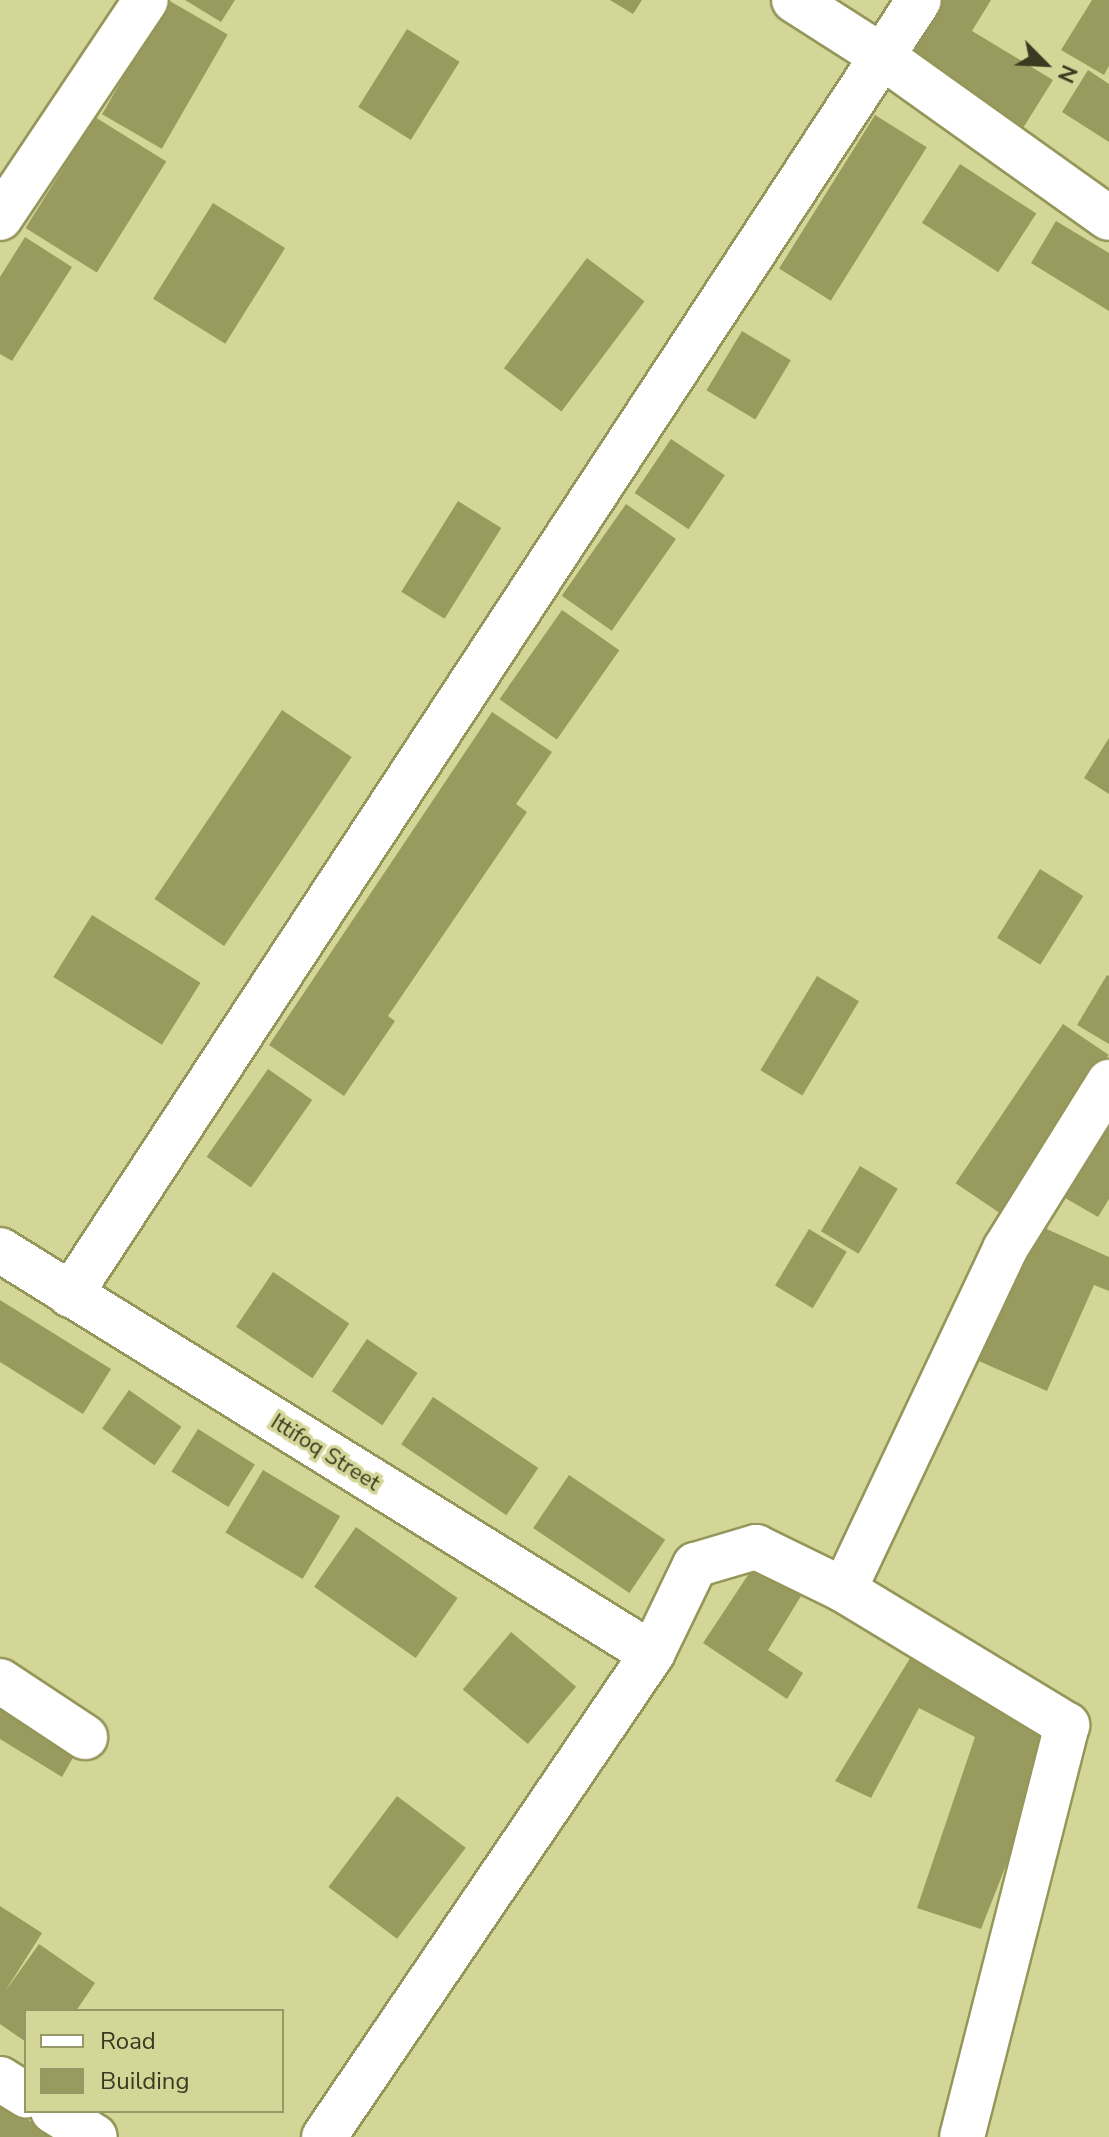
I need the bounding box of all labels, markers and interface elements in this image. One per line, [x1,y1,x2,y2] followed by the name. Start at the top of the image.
[1005,24,1085,104] north arrow
[1050,60,1084,87] text: N
[266,1409,384,1497] street label: Ittifoq Street
[24,2009,284,2113] legend
[100,2025,156,2057] text: Road
[100,2065,190,2097] text: Building

